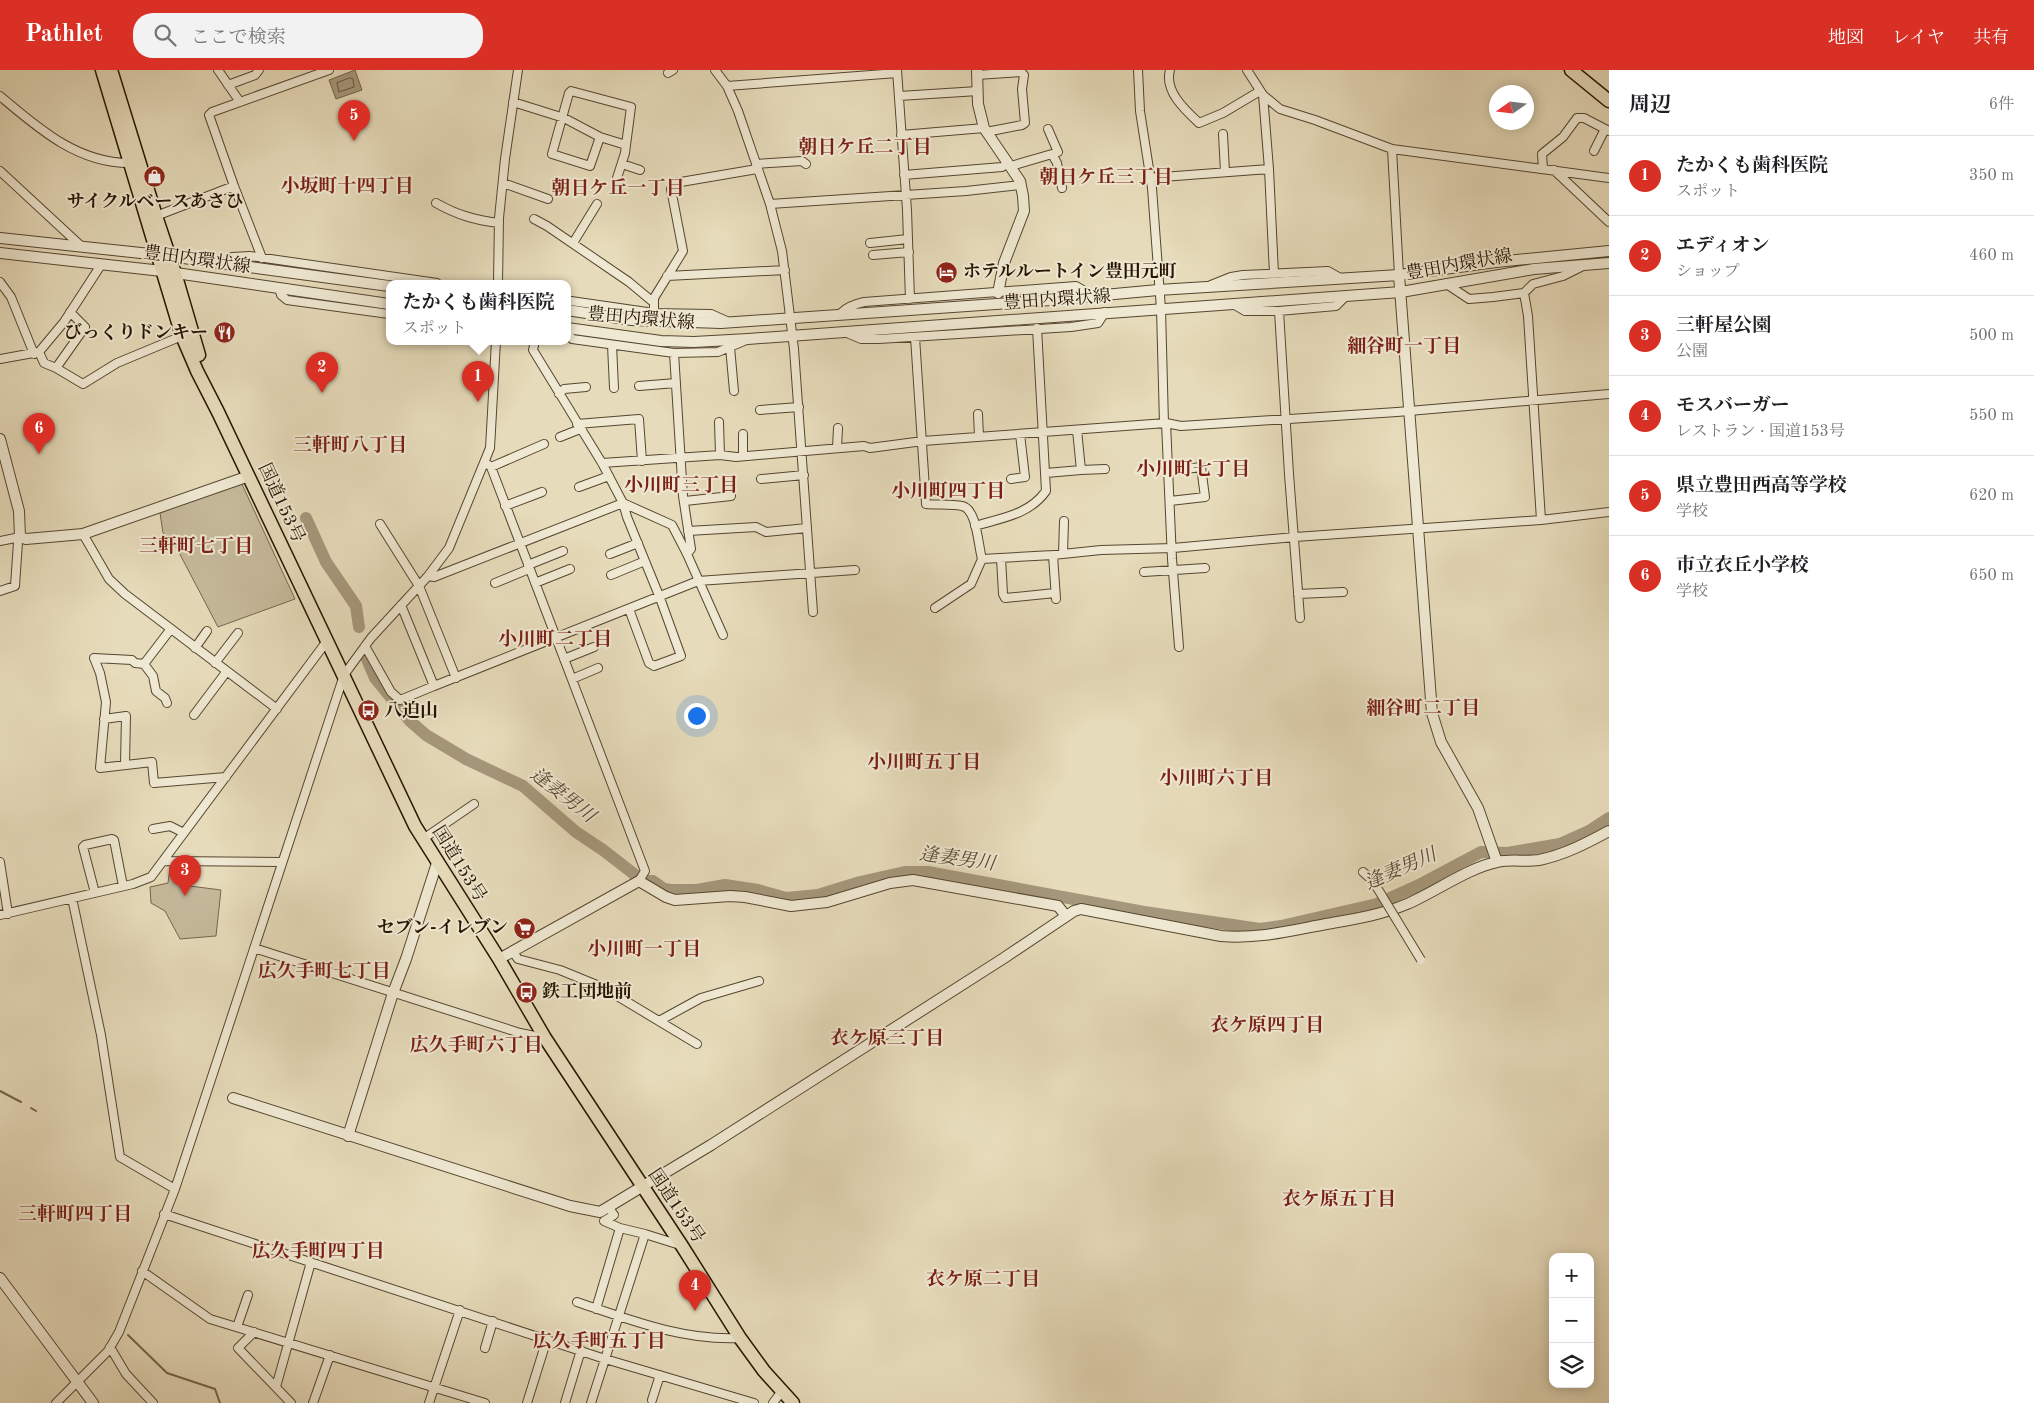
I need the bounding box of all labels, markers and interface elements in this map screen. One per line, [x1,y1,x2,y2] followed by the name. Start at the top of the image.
[133,13,483,58] search box
[151,21,179,49] icon: search
[25,23,103,47] text: Pathlet
[191,29,286,48] text: ここで検索
[1828,29,1864,47] text: 地図
[1892,29,1945,47] text: レイヤ
[1973,29,2009,47] text: 共有
[1489,85,1534,130] north arrow
[1629,95,1671,116] text: 周辺
[1989,97,2014,113] text: 6件
[338,100,370,141] pin: 5
[798,136,932,158] district label: 朝日ケ丘二丁目
[1676,157,1828,176] text: たかくも歯科医院
[143,165,167,189] shop icon: サイクルベースあさひ
[1039,166,1173,188] district label: 朝日ケ丘三丁目
[1640,168,1650,184] text: 1
[1969,168,2014,184] text: 350 m
[280,175,414,197] district label: 小坂町十四丁目
[551,177,685,199] district label: 朝日ケ丘一丁目
[1676,184,1740,200] text: スポット
[67,192,243,211] place label: サイクルベースあさひ
[1676,237,1769,256] text: エディオン
[142,242,252,276] street label: 豊田内環状線
[1404,245,1514,283] street label: 豊田内環状線
[1640,248,1650,264] text: 2
[1969,248,2014,264] text: 460 m
[935,260,959,284] hotel icon: ホテルルートイン豊田元町
[963,261,1177,281] place label: ホテルルートイン豊田元町
[1676,264,1740,280] text: ショップ
[386,280,571,345] popup
[1002,285,1111,313] street label: 豊田内環状線
[402,294,555,313] text: たかくも歯科医院
[586,303,696,333] street label: 豊田内環状線
[1676,317,1771,336] text: 三軒屋公園
[212,321,236,345] restaurant icon: びっくりドンキー
[402,321,467,337] text: スポット
[64,322,208,342] place label: びっくりドンキー
[1640,328,1650,344] text: 3
[1969,328,2014,344] text: 500 m
[1347,335,1461,357] district label: 細谷町一丁目
[1676,344,1708,360] text: 公園
[306,352,338,393] pin: 2
[462,361,494,402] pin: 1
[1676,397,1790,416] text: モスバーガー
[1640,408,1650,424] text: 4
[1969,408,2014,424] text: 550 m
[23,413,55,454] pin: 6
[1676,424,1845,440] text: レストラン · 国道153号
[293,434,407,456] district label: 三軒町八丁目
[1136,459,1250,480] district label: 小川町七丁目
[255,460,309,545] street label: 国道153号
[624,475,738,496] district label: 小川町三丁目
[1676,477,1847,496] text: 県立豊田西高等学校
[891,481,1005,502] district label: 小川町四丁目
[1640,488,1650,504] text: 5
[1969,488,2014,504] text: 620 m
[1676,504,1708,520] text: 学校
[139,535,253,557] district label: 三軒町七丁目
[1676,557,1809,576] text: 市立衣丘小学校
[1640,568,1650,584] text: 6
[1969,568,2014,584] text: 650 m
[1676,584,1708,600] text: 学校
[498,629,612,650] district label: 小川町二丁目
[1366,697,1480,719] district label: 細谷町二丁目
[356,699,380,723] bus stop icon: 八迫山
[384,700,438,720] place label: 八迫山
[684,703,710,729] your location
[867,752,981,773] district label: 小川町五丁目
[526,763,601,828] water label: 逢妻男川
[1159,768,1273,789] district label: 小川町六丁目
[429,822,491,905] street label: 国道153号
[918,842,998,875] water label: 逢妻男川
[1361,842,1441,894] water label: 逢妻男川
[169,855,201,896] pin: 3
[512,916,536,940] supermarket icon: セブン-イレブン
[377,917,508,937] place label: セブン-イレブン
[587,939,701,960] district label: 小川町一丁目
[257,960,391,982] district label: 広久手町七丁目
[514,980,538,1004] bus stop icon: 鉄工団地前
[542,981,632,1001] place label: 鉄工団地前
[1210,1014,1324,1036] district label: 衣ケ原四丁目
[830,1027,944,1049] district label: 衣ケ原三丁目
[409,1034,543,1056] district label: 広久手町六丁目
[645,1164,709,1246] street label: 国道153号
[1282,1188,1396,1210] district label: 衣ケ原五丁目
[18,1203,132,1225] district label: 三軒町四丁目
[251,1240,385,1262] district label: 広久手町四丁目
[1549,1253,1594,1388] map controls
[1549,1253,1594,1298] button: +
[926,1268,1040,1290] district label: 衣ケ原二丁目
[679,1270,711,1311] pin: 4
[1549,1298,1594,1343] button: −
[532,1330,666,1352] district label: 広久手町五丁目
[1549,1343,1594,1388] button: layers

